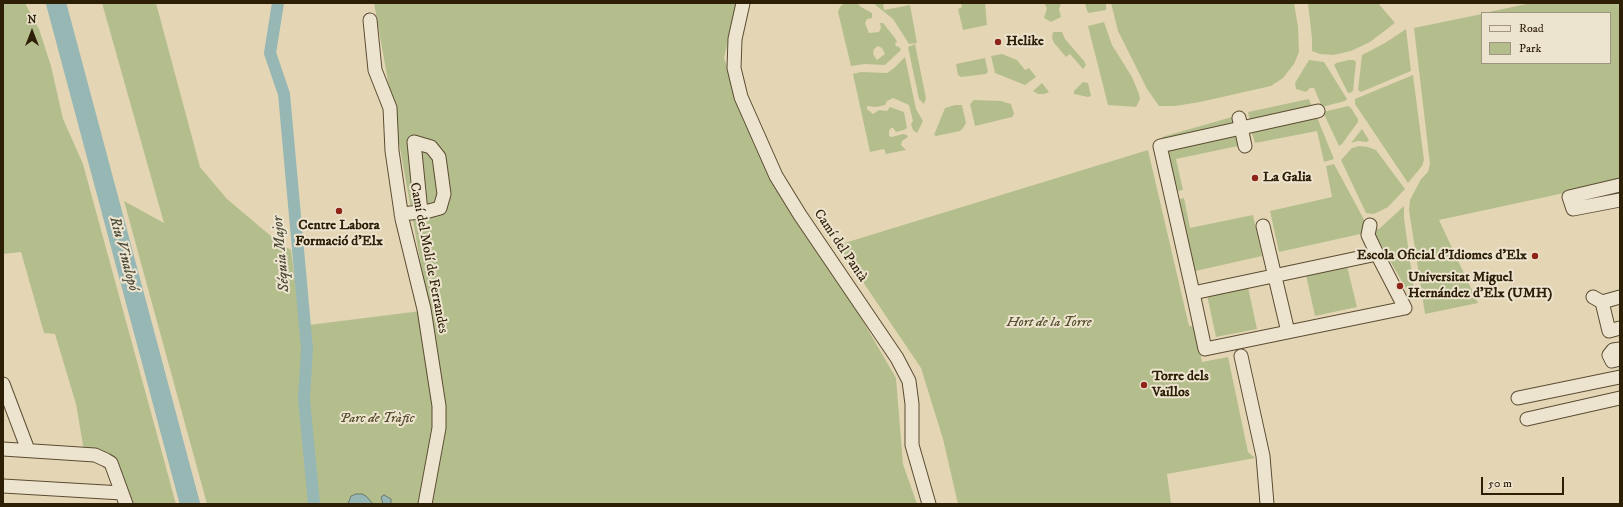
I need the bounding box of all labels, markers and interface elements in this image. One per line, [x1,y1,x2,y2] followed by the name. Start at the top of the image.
[12,12,52,52] north arrow
[1481,12,1611,64] legend
[27,13,37,27] text: N
[1519,21,1544,36] text: Road
[1006,34,1044,50] place label: Helike
[993,37,1003,47] marker: Helike
[1519,41,1541,56] text: Park
[1263,170,1312,186] place label: La Galia
[1250,173,1260,183] marker: La Galia
[405,181,451,335] street label: Camí del Molí de Ferrandes
[334,206,344,216] marker: Centre Labora Formació d'Elx
[810,206,870,286] street label: Camí del Pantà
[104,215,142,293] water label: Riu Vinalopó
[270,215,294,293] water label: Séquia Major
[295,218,383,250] place label: Centre Labora Formació d'Elx
[1357,248,1527,264] place label: Escola Oficial d'Idiomes d'Elx
[1530,251,1540,261] marker: Escola Oficial d'Idiomes d'Elx
[1408,270,1552,302] place label: Universitat Miguel Hernández d'Elx (UMH)
[1395,281,1405,291] marker: Universitat Miguel Hernández d'Elx (UMH)
[1007,315,1091,331] park label: Hort de la Torre
[1152,369,1209,402] place label: Torre dels Vaïllos
[1139,380,1149,390] marker: Torre dels Vaïllos
[339,411,415,427] park label: Parc de Tràfic
[1483,469,1566,495] scale bar
[1488,476,1512,491] text: 50 m

